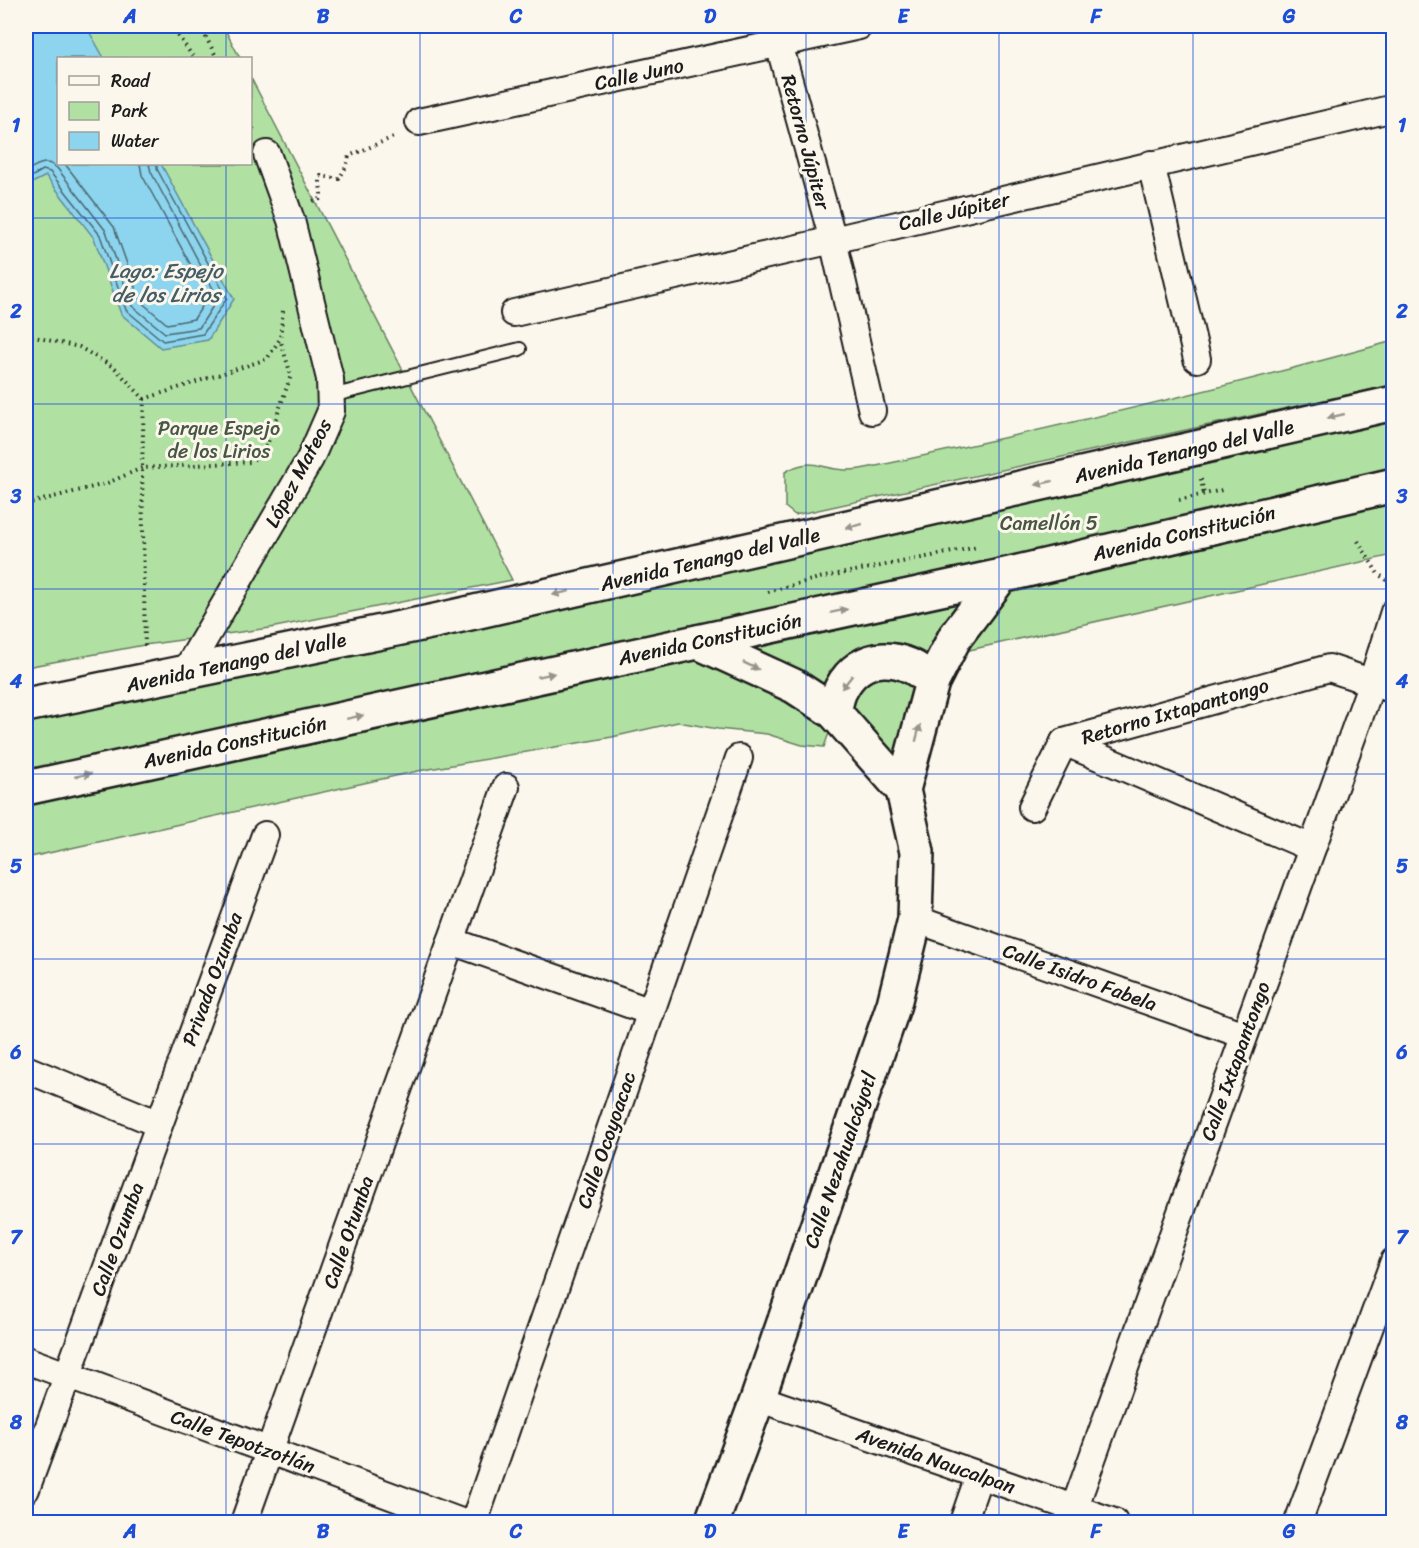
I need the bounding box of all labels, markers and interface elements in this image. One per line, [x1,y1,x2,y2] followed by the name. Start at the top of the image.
[122,0,137,34] text: A
[317,0,330,34] text: B
[509,0,523,34] text: C
[704,0,717,34] text: D
[897,0,910,34] text: E
[1090,0,1103,34] text: F
[1282,0,1296,34] text: G
[591,48,687,101] street label: Calle Juno
[57,57,252,165] legend
[111,65,151,97] text: Road
[771,71,841,215] street label: Retorno Júpiter
[111,95,148,127] text: Park
[12,108,21,143] text: 1
[1398,108,1407,143] text: 1
[111,125,160,157] text: Water
[895,181,1015,241] street label: Calle Júpiter
[109,252,225,314] water label: Lago: Espejo de los Lirios
[9,294,22,329] text: 2
[1395,294,1408,329] text: 2
[1070,409,1298,494] street label: Avenida Tenango del Valle
[158,411,280,469] park label: Parque Espejo de los Lirios
[255,412,342,534] street label: López Mateos
[1327,412,1346,422] one-way arrow
[1035,478,1053,488] one-way arrow
[10,479,22,514] text: 3
[1396,479,1408,514] text: 3
[1088,495,1279,572] street label: Avenida Constitución
[1000,506,1098,541] park label: Camellón 5
[596,517,824,602] street label: Avenida Tenango del Valle
[844,522,863,531] one-way arrow
[552,588,570,598] one-way arrow
[614,603,805,676] street label: Avenida Constitución
[830,606,849,615] one-way arrow
[122,622,350,703] street label: Avenida Tenango del Valle
[742,661,760,671] one-way arrow
[9,664,23,699] text: 4
[1395,664,1409,699] text: 4
[1077,668,1273,755] street label: Retorno Ixtapantongo
[537,670,556,679] one-way arrow
[841,674,854,689] one-way arrow
[139,706,330,779] street label: Avenida Constitución
[346,711,365,721] one-way arrow
[914,724,924,742] one-way arrow
[73,770,92,780] one-way arrow
[10,849,22,884] text: 5
[1396,849,1408,884] text: 5
[172,906,253,1051] street label: Privada Ozumba
[998,933,1162,1022] street label: Calle Isidro Fabela
[1190,976,1281,1146] street label: Calle Ixtapantongo
[9,1035,22,1070] text: 6
[1395,1035,1408,1070] text: 6
[567,1067,646,1213] street label: Calle Ocoyoacac
[794,1067,887,1253] street label: Calle Nezahualcóyotl
[313,1171,384,1293] street label: Calle Otumba
[81,1177,154,1301] street label: Calle Ozumba
[10,1220,23,1255] text: 7
[1396,1220,1409,1255] text: 7
[166,1399,320,1484] street label: Calle Tepotzotlán
[9,1405,23,1440] text: 8
[1395,1405,1409,1440] text: 8
[850,1416,1020,1504] street label: Avenida Naucalpan
[122,1514,137,1548] text: A
[317,1514,330,1548] text: B
[509,1514,523,1548] text: C
[704,1514,717,1548] text: D
[897,1514,910,1548] text: E
[1090,1514,1103,1548] text: F
[1282,1514,1296,1548] text: G

